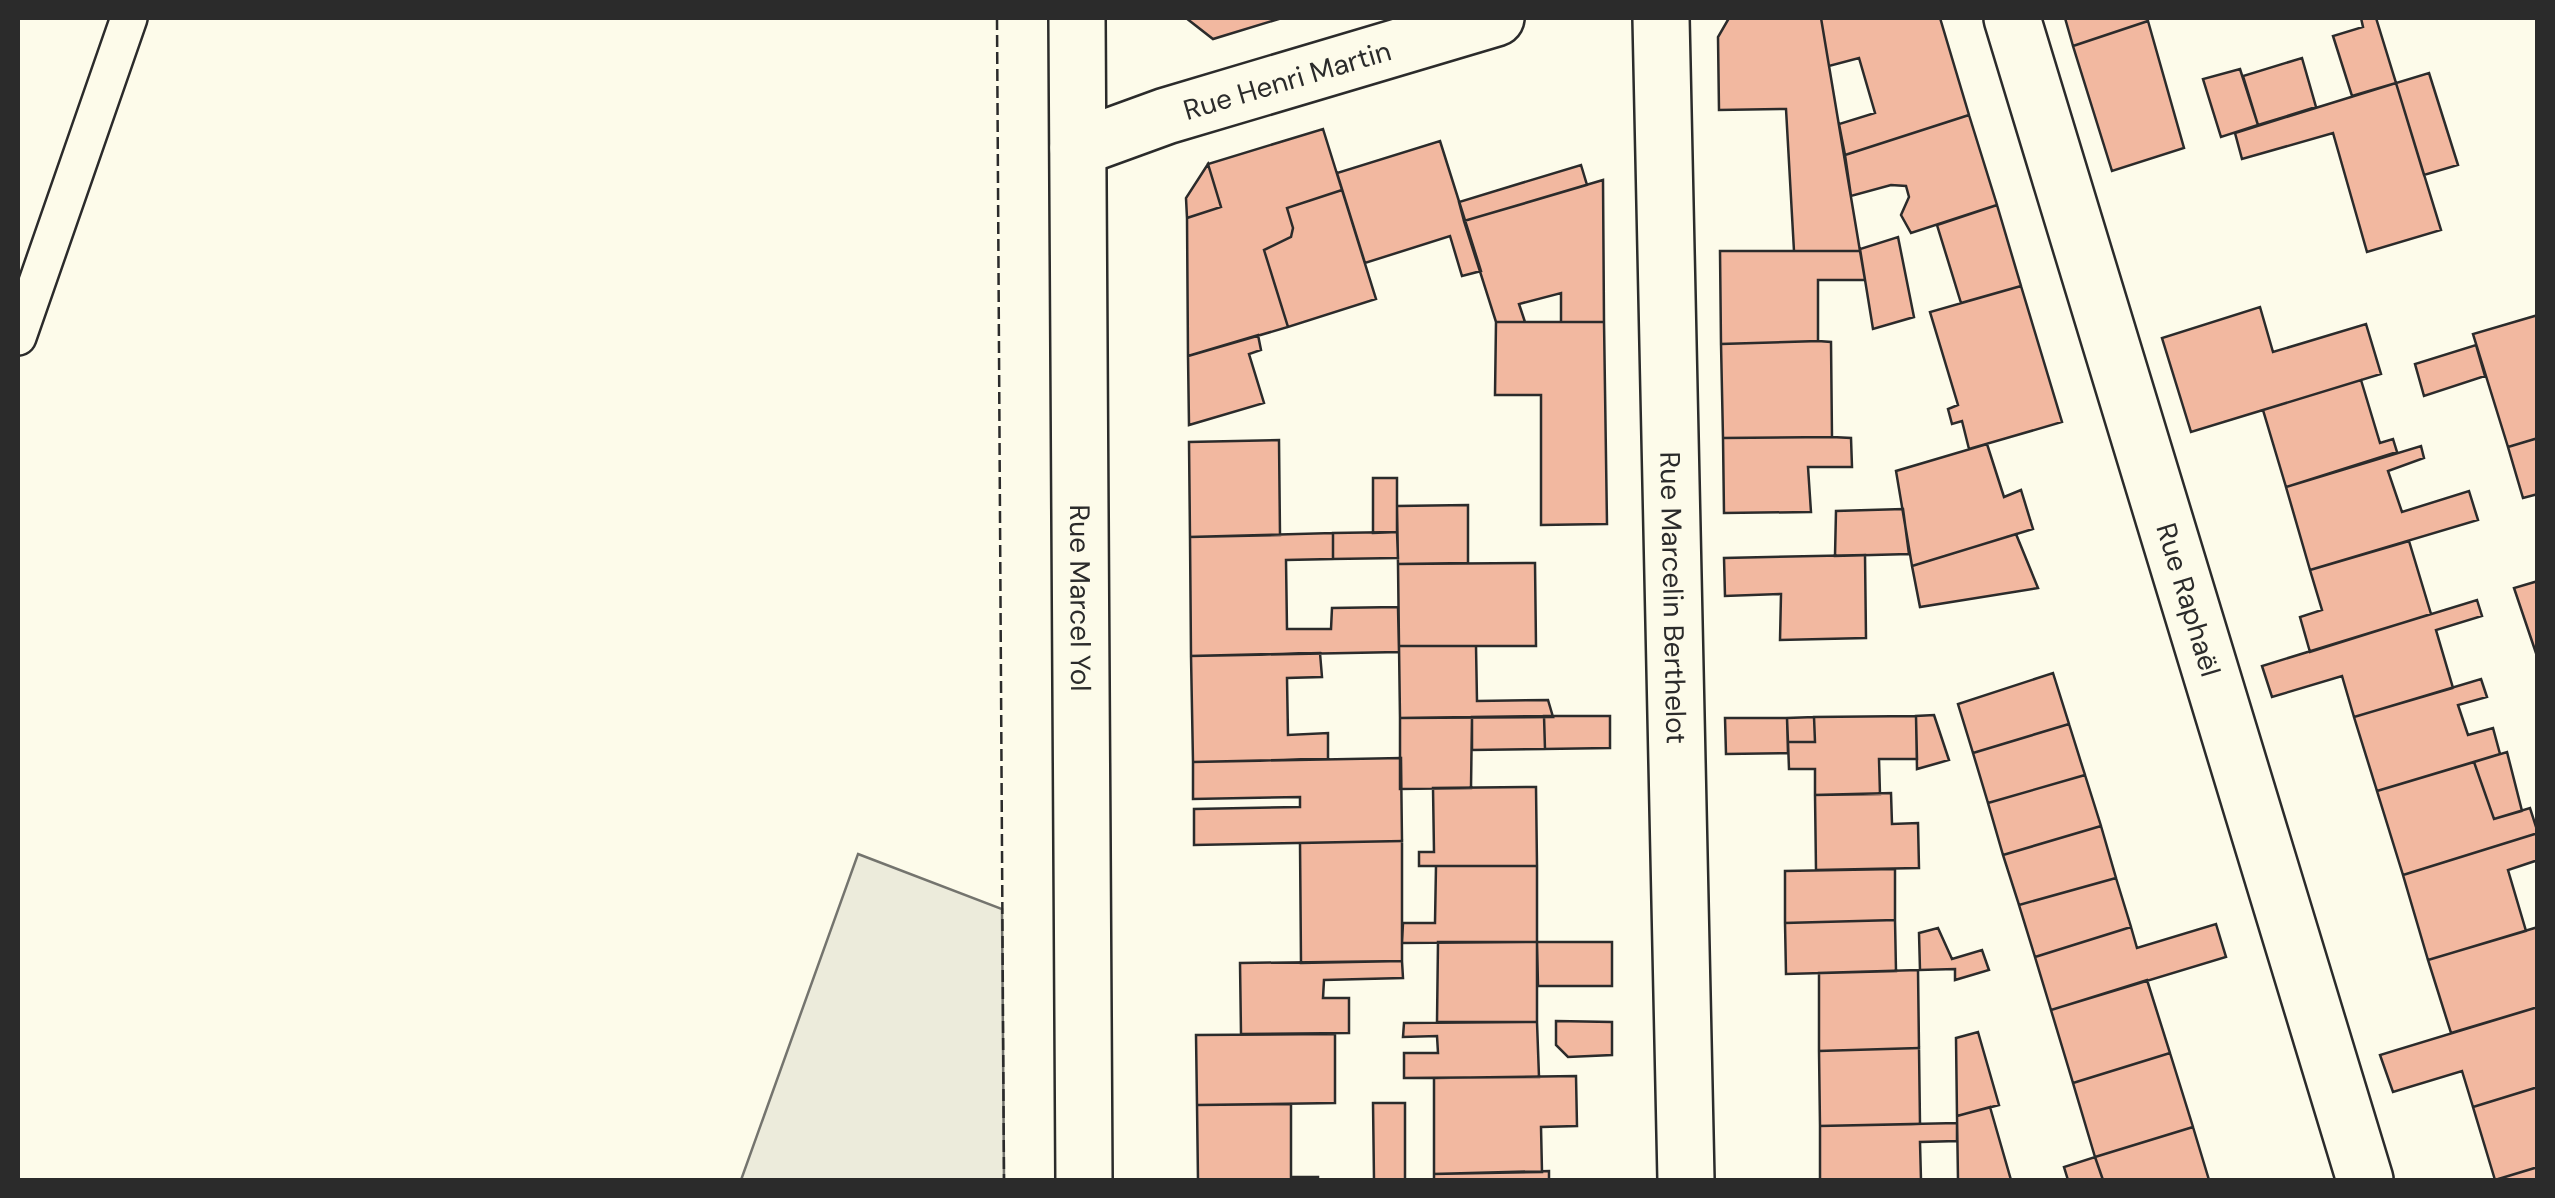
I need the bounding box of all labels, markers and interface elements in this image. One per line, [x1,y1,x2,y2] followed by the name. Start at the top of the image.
[1179,32,1395,128] street label: Rue Henri Martin
[1652,451,1695,745] street label: Rue Marcelin Berthelot
[1061,504,1100,692] street label: Rue Marcel Yol
[2148,519,2229,681] street label: Rue Raphaël

